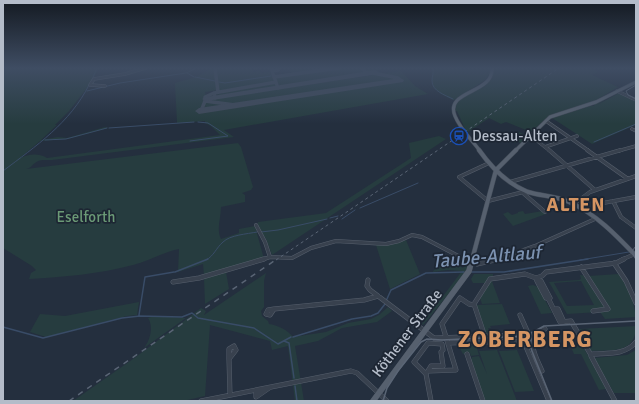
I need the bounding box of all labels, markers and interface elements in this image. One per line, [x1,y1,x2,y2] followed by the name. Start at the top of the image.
[449,126,469,146] station icon: Dessau-Alten
[472,127,557,145] place label: Dessau-Alten
[547,193,605,217] district label: ALTEN
[57,208,115,226] park label: Eselforth
[430,240,546,274] water label: Taube-Altlauf
[368,286,446,380] street label: Köthener Straße
[458,325,592,354] district label: ZOBERBERG

